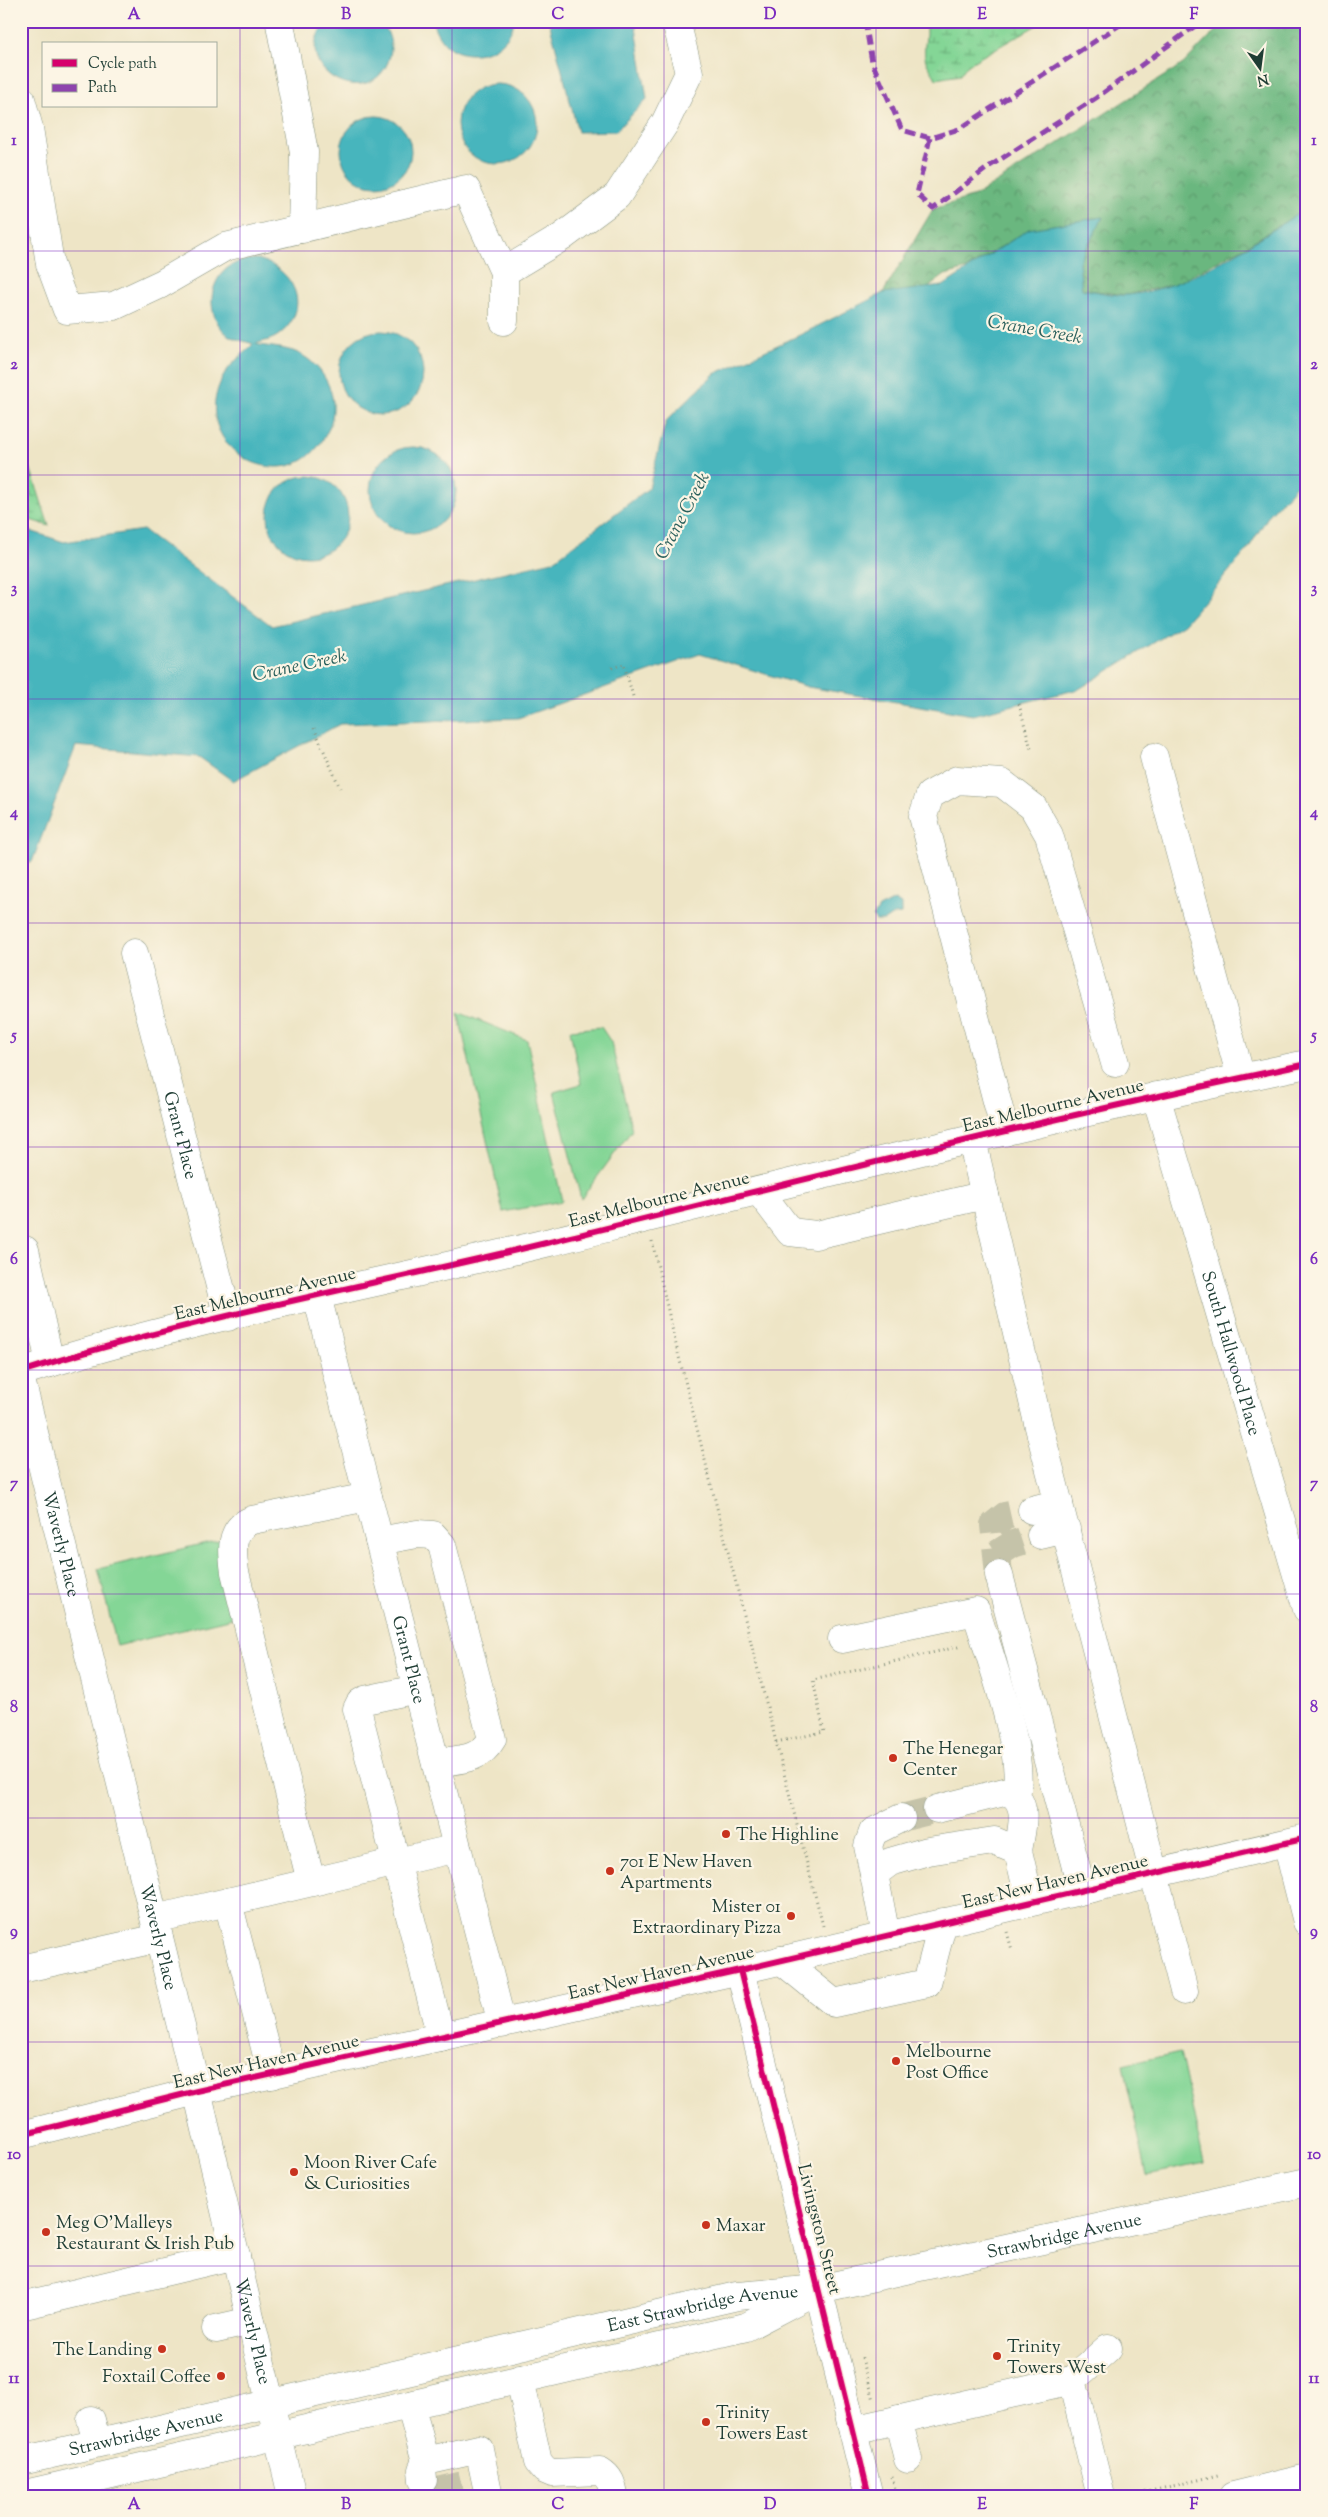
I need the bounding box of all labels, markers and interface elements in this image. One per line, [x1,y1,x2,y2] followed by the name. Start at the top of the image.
[128,4,141,27] text: A
[341,4,351,27] text: B
[552,4,565,27] text: C
[764,4,777,27] text: D
[977,4,987,27] text: E
[1190,4,1199,27] text: F
[42,42,218,108] legend
[1236,42,1286,92] north arrow
[88,54,157,75] text: Cycle path
[1255,68,1271,90] text: N
[88,78,117,99] text: Path
[11,130,17,153] text: 1
[1311,130,1317,153] text: 1
[985,309,1084,352] water label: Crane Creek
[10,354,18,377] text: 2
[1310,354,1318,377] text: 2
[649,467,718,565] water label: Crane Creek
[11,578,18,601] text: 3
[1311,578,1318,601] text: 3
[250,643,349,690] water label: Crane Creek
[9,802,18,825] text: 4
[1309,802,1318,825] text: 4
[9,1025,17,1048] text: 5
[1309,1025,1317,1048] text: 5
[960,1073,1147,1140] street label: East Melbourne Avenue
[155,1089,203,1182] street label: Grant Place
[566,1166,753,1236] street label: East Melbourne Avenue
[10,1249,18,1272] text: 6
[1310,1249,1318,1272] text: 6
[172,1261,359,1328] street label: East Melbourne Avenue
[1193,1268,1266,1439] street label: South Hallwood Place
[10,1473,19,1496] text: 7
[1310,1473,1319,1496] text: 7
[34,1489,85,1600] street label: Waverly Place
[384,1613,431,1707] street label: Grant Place
[10,1697,18,1720] text: 8
[1310,1697,1318,1720] text: 8
[903,1737,1004,1784] place label: The Henegar Center
[887,1752,899,1764] marker: The Henegar Center
[736,1823,839,1849] place label: The Highline
[720,1828,732,1840] marker: The Highline
[960,1849,1151,1917] street label: East New Haven Avenue
[620,1850,753,1897] place label: 701 E New Haven Apartments
[604,1865,616,1877] marker: 701 E New Haven Apartments
[131,1882,183,1993] street label: Waverly Place
[632,1895,781,1942] place label: Mister 01 Extraordinary Pizza
[785,1910,797,1922] marker: Mister 01 Extraordinary Pizza
[10,1921,18,1944] text: 9
[1310,1921,1318,1944] text: 9
[566,1940,757,2008] street label: East New Haven Avenue
[171,2029,362,2097] street label: East New Haven Avenue
[906,2040,991,2087] place label: Melbourne Post Office
[890,2055,902,2067] marker: Melbourne Post Office
[7,2144,21,2167] text: 10
[1307,2144,1321,2167] text: 10
[304,2151,437,2198] place label: Moon River Cafe & Curiosities
[789,2161,847,2297] street label: Livingston Street
[288,2166,300,2178] marker: Moon River Cafe & Curiosities
[985,2208,1144,2267] street label: Strawbridge Avenue
[56,2211,234,2258] place label: Meg O'Malleys Restaurant & Irish Pub
[716,2214,766,2240] place label: Maxar
[700,2219,712,2231] marker: Maxar
[40,2226,52,2238] marker: Meg O'Malleys Restaurant & Irish Pub
[226,2276,276,2387] street label: Waverly Place
[605,2280,799,2340] street label: East Strawbridge Avenue
[1007,2335,1106,2382] place label: Trinity Towers West
[53,2338,152,2364] place label: The Landing
[156,2343,168,2355] marker: The Landing
[991,2350,1003,2362] marker: Trinity Towers West
[102,2365,211,2391] place label: Foxtail Coffee
[9,2368,20,2391] text: 11
[1309,2368,1320,2391] text: 11
[215,2370,227,2382] marker: Foxtail Coffee
[716,2401,808,2448] place label: Trinity Towers East
[66,2404,226,2465] street label: Strawbridge Avenue
[700,2416,712,2428] marker: Trinity Towers East
[128,2494,141,2517] text: A
[341,2494,351,2517] text: B
[552,2494,565,2517] text: C
[764,2494,777,2517] text: D
[977,2494,987,2517] text: E
[1190,2494,1199,2517] text: F

